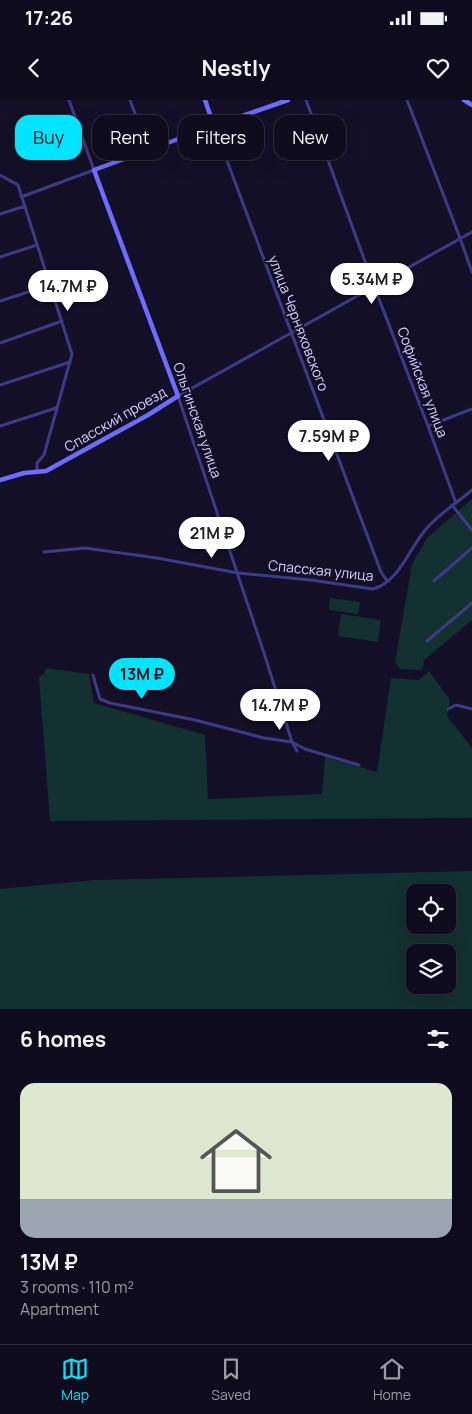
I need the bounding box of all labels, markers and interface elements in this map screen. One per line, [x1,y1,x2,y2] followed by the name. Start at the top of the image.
[25,5,73,31] text: 17:26
[202,53,270,83] text: Nestly
[20,54,48,82] icon: back
[424,54,452,82] icon: heart
[15,115,82,160] chip: Buy
[92,115,168,160] chip: Rent
[178,115,264,160] chip: Filters
[274,115,346,160] chip: New
[264,252,334,394] street label: улица Черняховского
[326,262,418,305] pin: 5.34M ₽
[341,268,403,290] text: 5.34M ₽
[22,270,114,312] pin: 14.7M ₽
[39,275,97,297] text: 14.7M ₽
[393,324,453,440] street label: Софийская улица
[169,360,227,480] street label: Ольгинская улица
[61,382,169,456] street label: Спасский проезд
[283,420,375,462] pin: 7.59M ₽
[299,425,359,447] text: 7.59M ₽
[177,516,247,559] pin: 21M ₽
[190,522,234,544] text: 21M ₽
[267,555,375,585] street label: Спасская улица
[107,658,177,700] pin: 13M ₽
[120,663,164,685] text: 13M ₽
[234,688,326,731] pin: 14.7M ₽
[251,694,309,716] text: 14.7M ₽
[406,884,456,994] map controls
[406,884,456,934] button: locate
[406,944,456,994] button: layers
[20,1025,106,1053] text: 6 homes
[424,1025,452,1053] icon: filters
[191,1116,281,1206] icon: home
[20,1248,78,1276] text: 13M ₽
[20,1276,134,1298] text: 3 rooms · 110 m²
[20,1298,99,1320] text: Apartment
[61,1355,89,1404] tab: Map
[211,1355,251,1404] tab: Saved
[373,1355,411,1404] tab: Home

